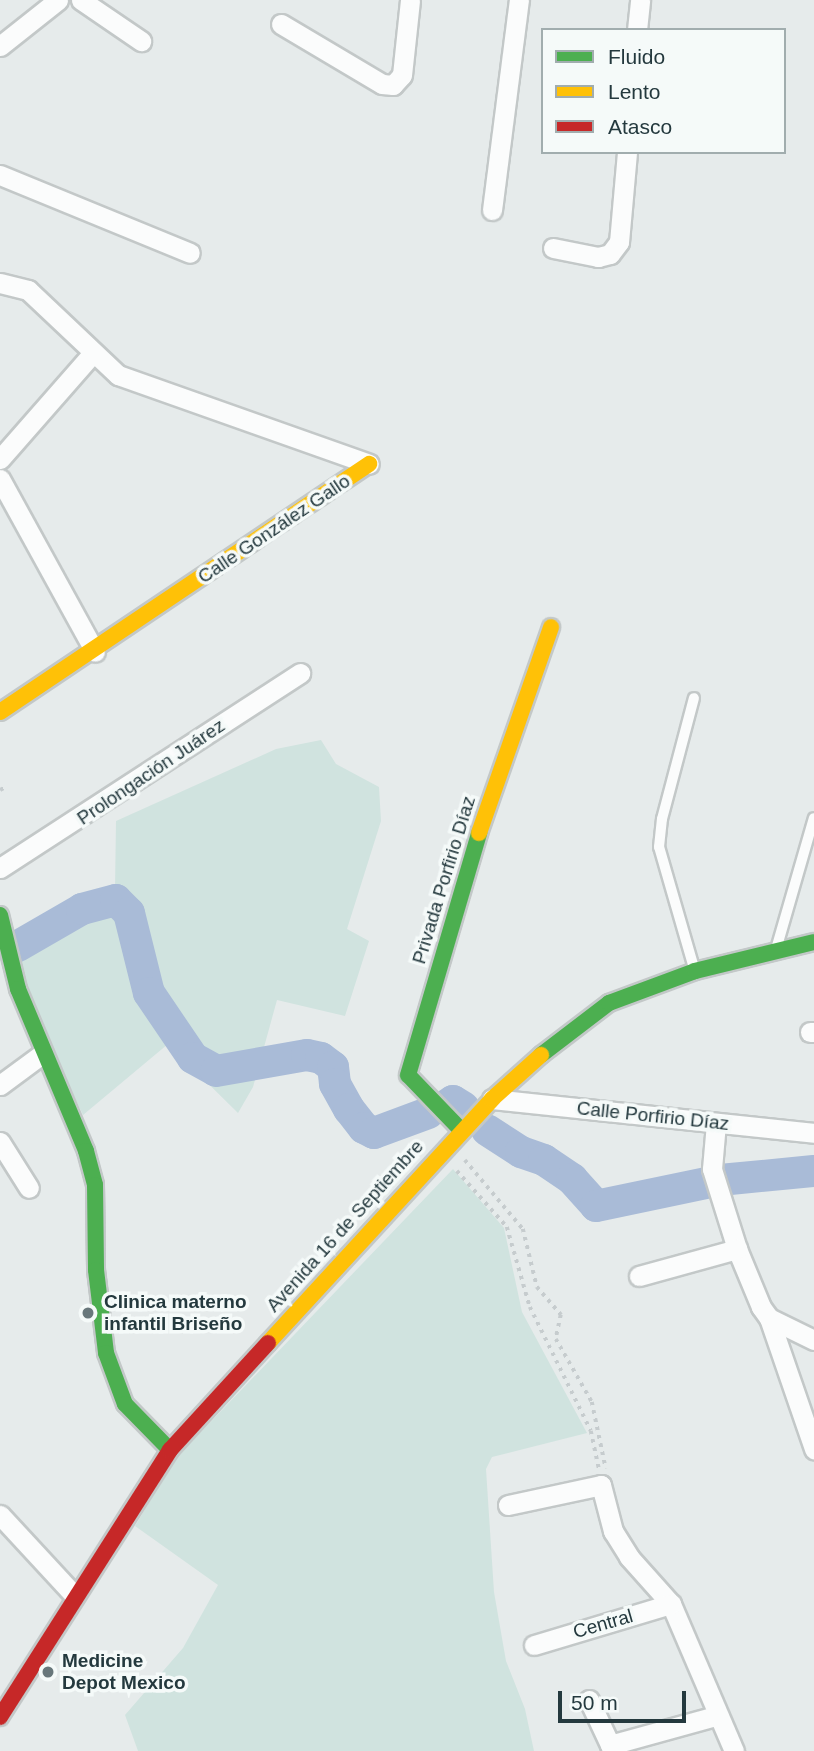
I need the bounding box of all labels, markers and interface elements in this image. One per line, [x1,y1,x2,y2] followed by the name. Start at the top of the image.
[541,28,786,154] legend
[608,45,665,68] text: Fluido
[608,80,661,103] text: Lento
[608,115,672,138] text: Atasco
[194,470,354,588] street label: Calle González Gallo
[73,714,229,830] street label: Prolongación Juárez
[408,793,480,967] street label: Privada Porfirio Díaz
[576,1097,730,1135] street label: Calle Porfirio Díaz
[262,1135,428,1317] street label: Avenida 16 de Septiembre
[104,1291,247,1335] place label: Clinica materno infantil Briseño
[78,1303,98,1323] marker: Clinica materno infantil Briseño
[570,1605,636,1643] street label: Central
[62,1650,186,1694] place label: Medicine Depot Mexico
[40,1664,56,1680] marker: Medicine Depot Mexico
[562,1678,690,1722] scale bar
[571,1691,618,1714] text: 50 m

